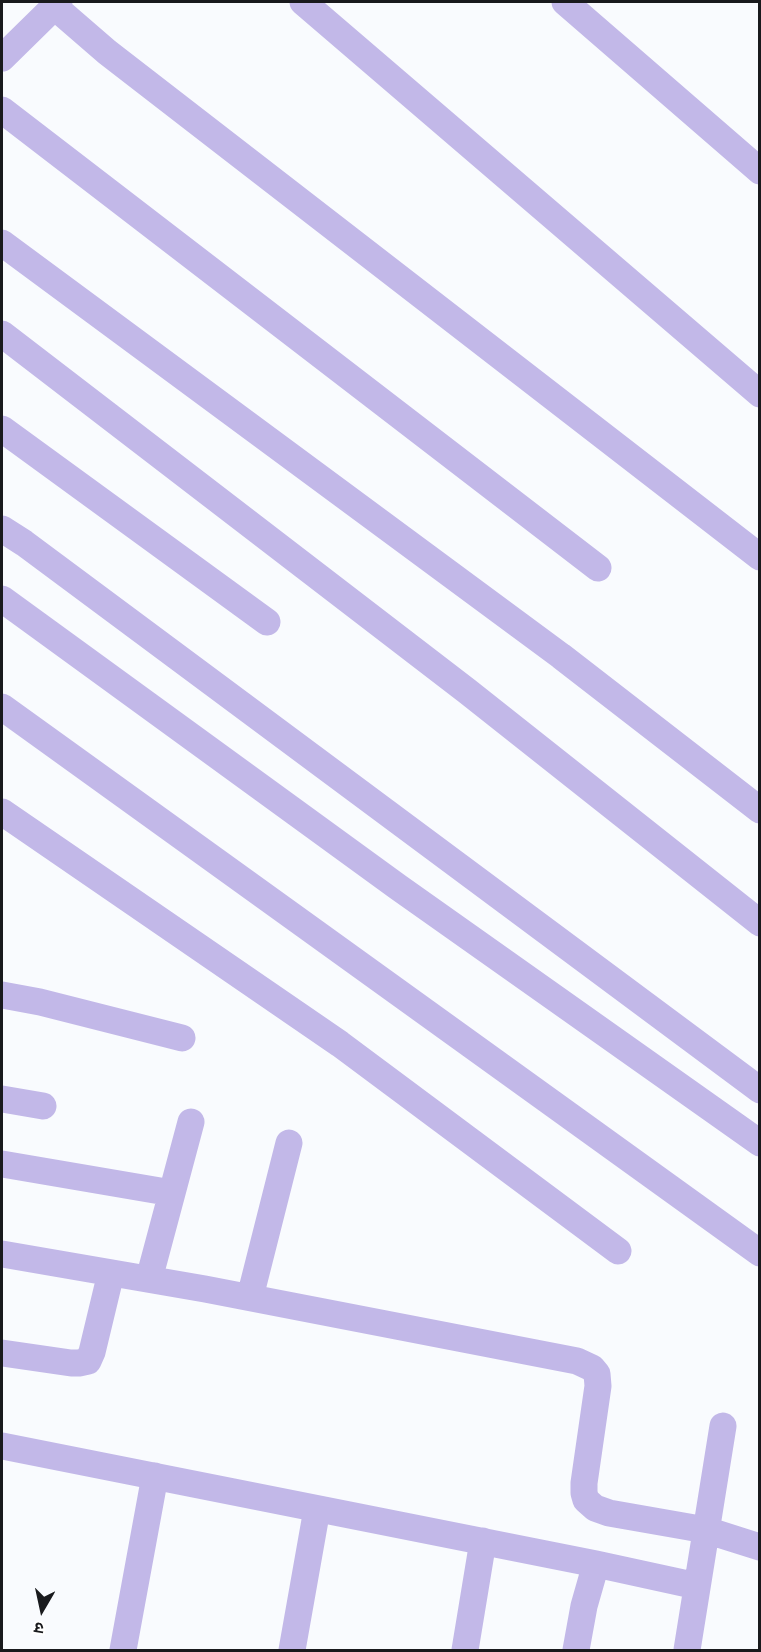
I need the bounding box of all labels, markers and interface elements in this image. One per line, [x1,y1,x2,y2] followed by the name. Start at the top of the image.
[12,1580,72,1640] north arrow
[33,1618,45,1638] text: उ

